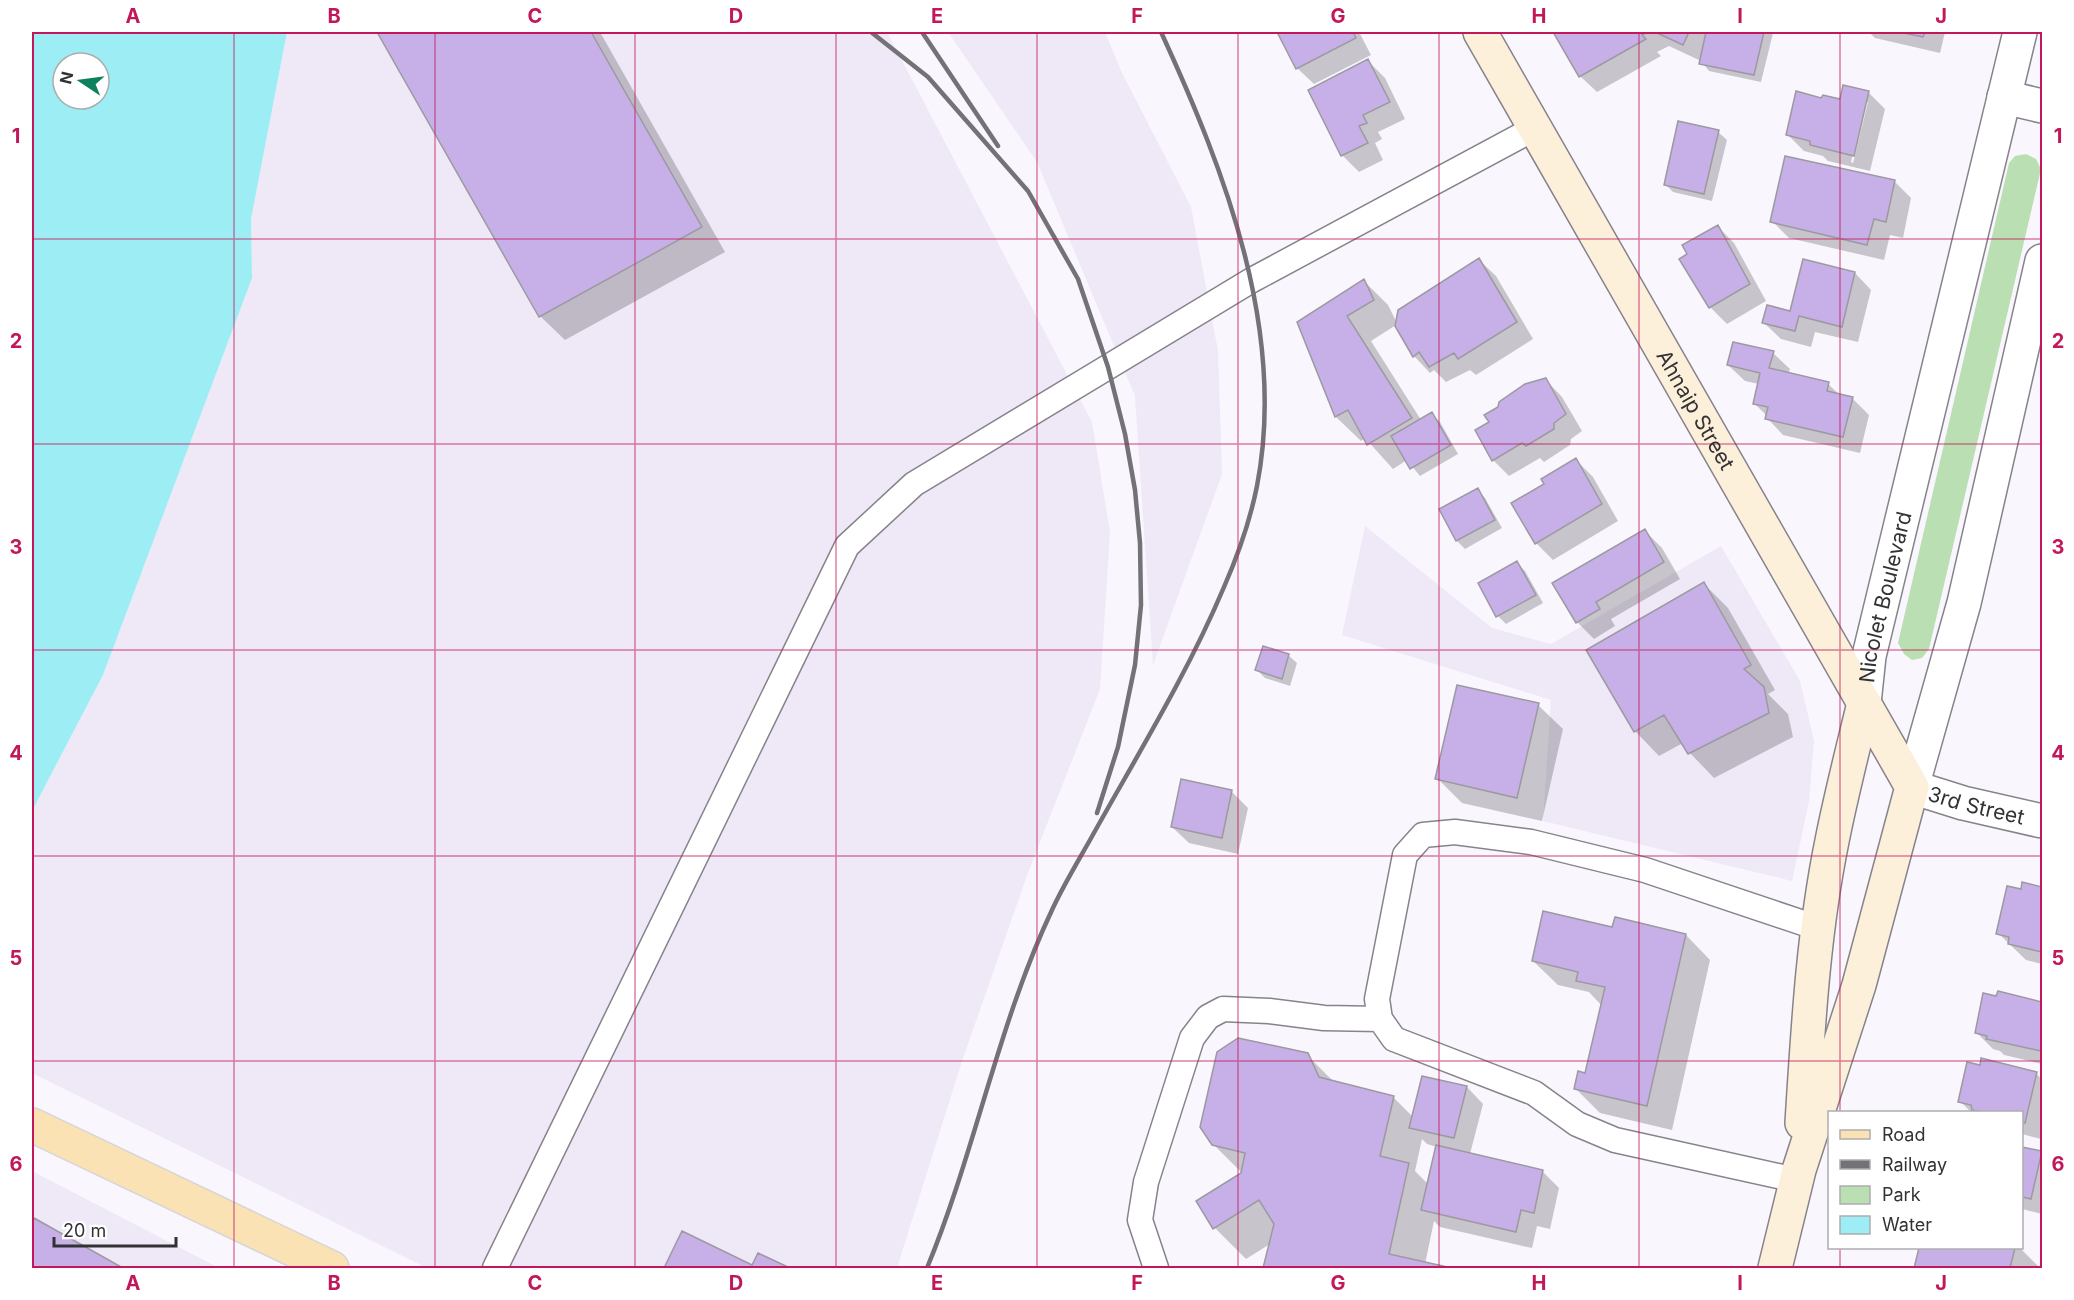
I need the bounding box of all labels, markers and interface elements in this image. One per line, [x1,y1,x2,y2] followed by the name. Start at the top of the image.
[126,4,141,28] text: A
[327,4,341,28] text: B
[528,4,542,28] text: C
[729,4,743,28] text: D
[931,4,943,28] text: E
[1131,4,1143,28] text: F
[1330,4,1346,28] text: G
[1532,4,1546,28] text: H
[1737,4,1743,28] text: I
[1935,4,1947,28] text: J
[51,51,111,111] north arrow
[55,69,78,86] text: N
[12,124,20,148] text: 1
[2054,124,2062,148] text: 1
[10,329,22,353] text: 2
[2052,329,2064,353] text: 2
[1652,345,1740,474] street label: Ahnaip Street
[1854,509,1916,684] street label: Nicolet Boulevard
[10,535,22,559] text: 3
[2052,535,2064,559] text: 3
[9,741,23,765] text: 4
[2051,741,2065,765] text: 4
[1925,780,2027,829] street label: 3rd Street
[10,946,22,970] text: 5
[2052,946,2064,970] text: 5
[1828,1111,2023,1249] legend
[1882,1124,1925,1145] text: Road
[10,1152,23,1176] text: 6
[2052,1152,2065,1176] text: 6
[1882,1154,1947,1175] text: Railway
[1882,1184,1921,1205] text: Park
[54,1210,176,1248] scale bar
[1882,1214,1932,1235] text: Water
[63,1220,106,1241] text: 20 m
[126,1271,141,1295] text: A
[327,1271,341,1295] text: B
[528,1271,542,1295] text: C
[729,1271,743,1295] text: D
[931,1271,943,1295] text: E
[1131,1271,1143,1295] text: F
[1330,1271,1346,1295] text: G
[1532,1271,1546,1295] text: H
[1737,1271,1743,1295] text: I
[1935,1271,1947,1295] text: J

